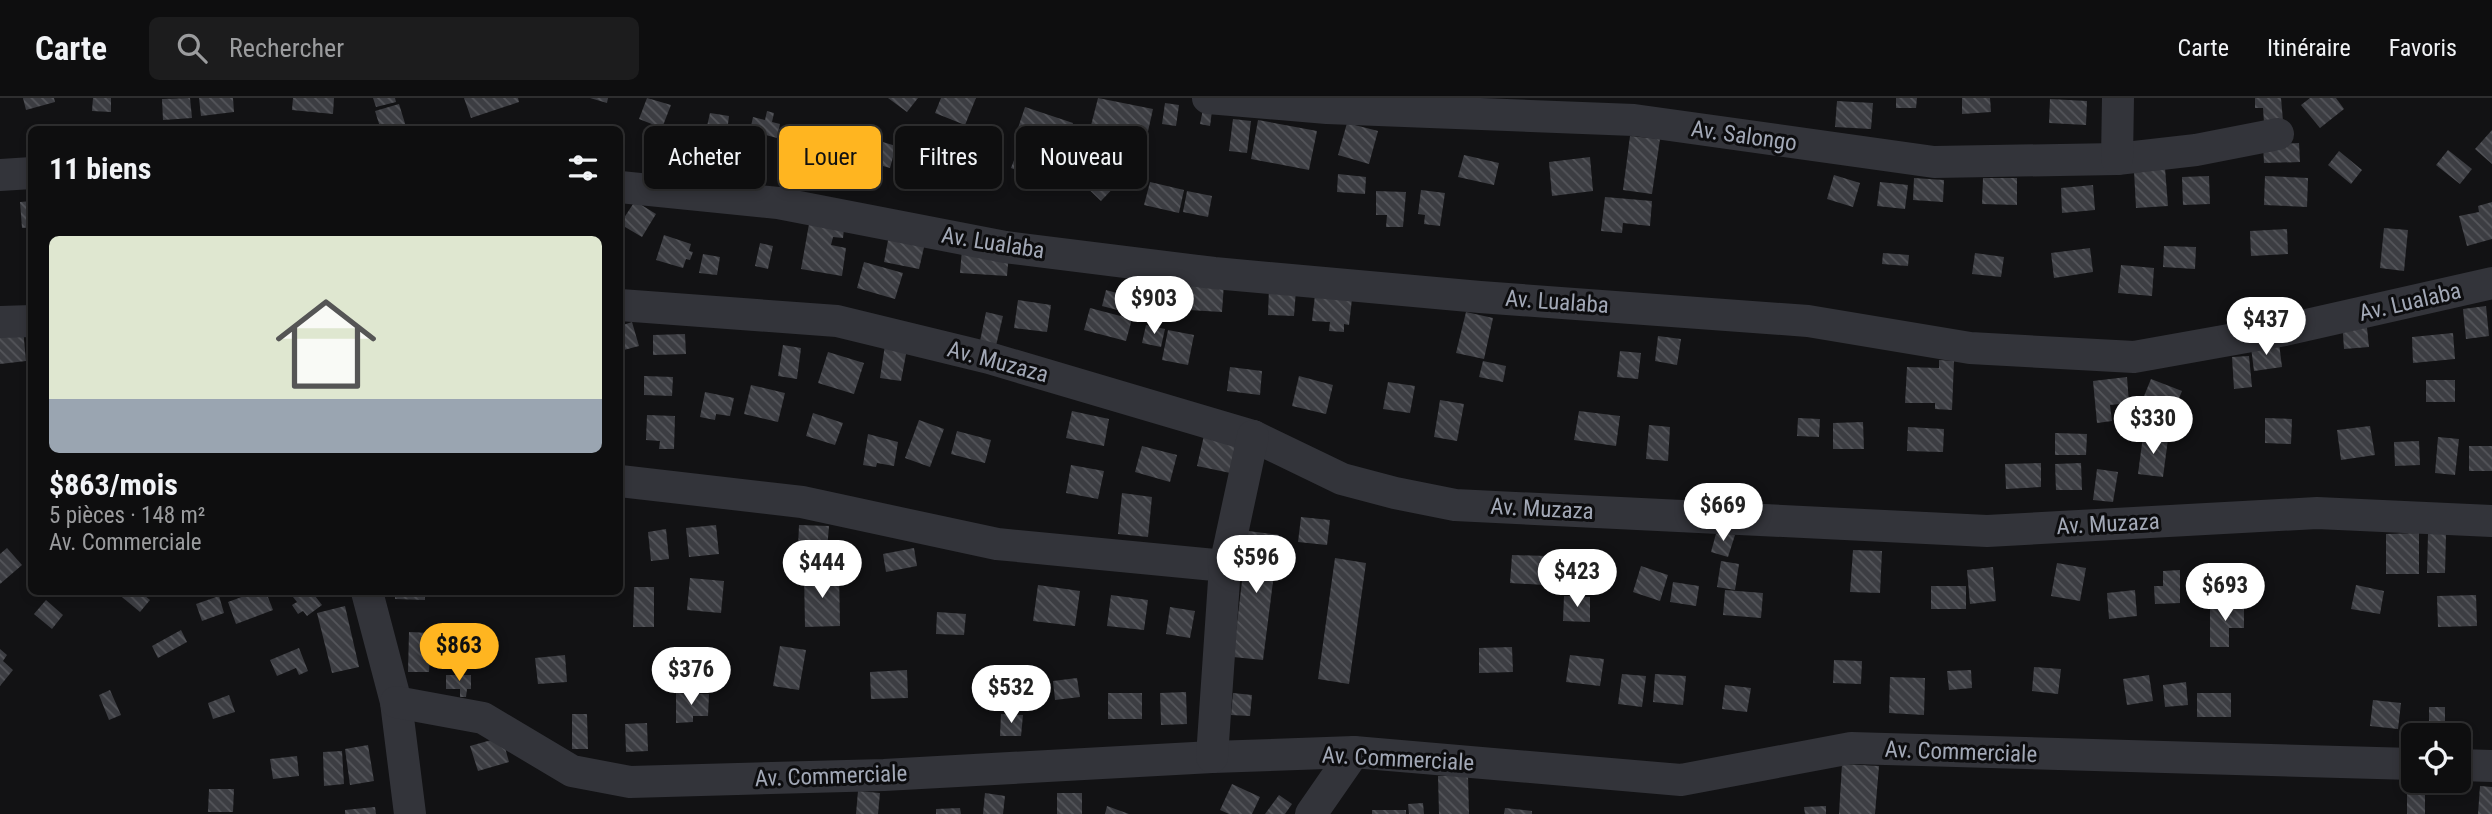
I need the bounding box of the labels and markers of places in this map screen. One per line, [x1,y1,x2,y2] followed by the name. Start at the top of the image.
[1113,276,1195,336] pin: $903
[2225,298,2307,357] pin: $437
[2112,396,2194,456] pin: $330
[1682,484,1764,543] pin: $669
[1215,536,1297,595] pin: $596
[781,540,863,600] pin: $444
[1536,550,1618,609] pin: $423
[2184,564,2266,623] pin: $693
[418,624,500,683] pin: $863
[650,648,732,707] pin: $376
[970,666,1052,725] pin: $532

